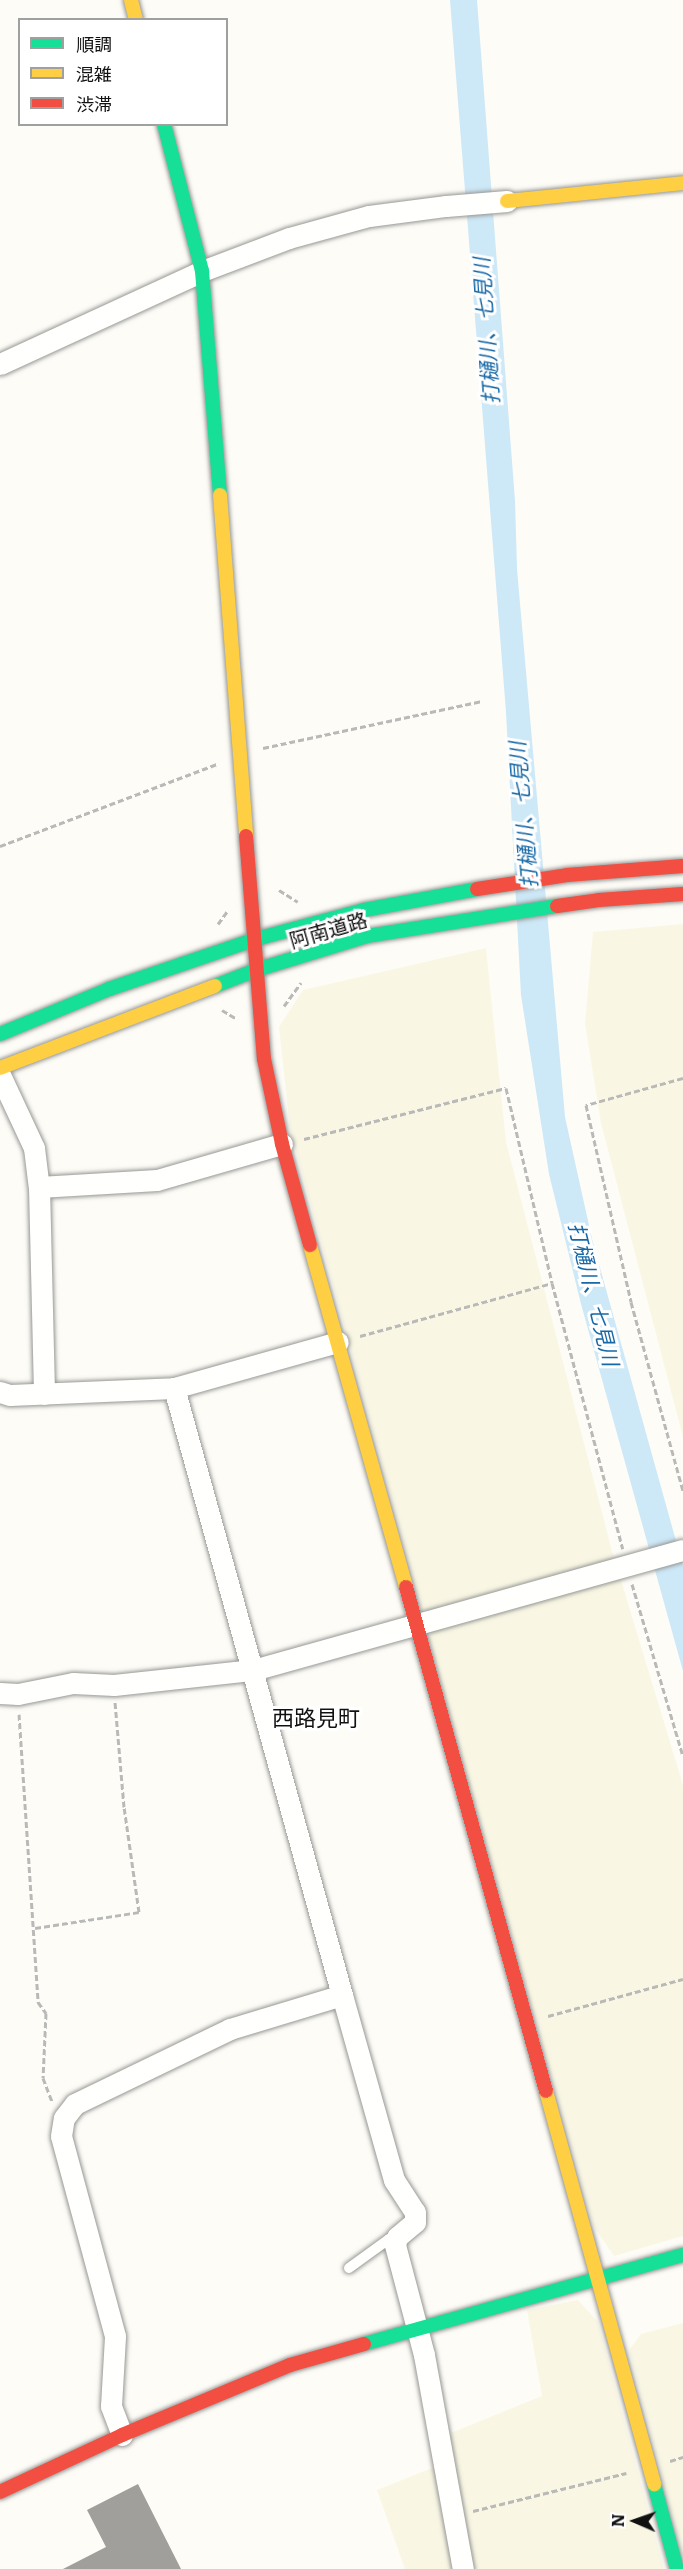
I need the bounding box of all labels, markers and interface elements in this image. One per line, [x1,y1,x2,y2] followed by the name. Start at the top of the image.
[18,18,228,126] legend
[76,30,112,57] text: 順調
[76,60,112,87] text: 混雑
[76,90,112,117] text: 渋滞
[467,257,503,405] water label: 打樋川、七見川
[503,741,541,889] water label: 打樋川、七見川
[286,906,370,952] street label: 阿南道路
[565,1220,625,1368] water label: 打樋川、七見川
[272,1704,360,1730] district label: 西路見町
[605,2491,665,2551] north arrow
[605,2513,629,2528] text: N

